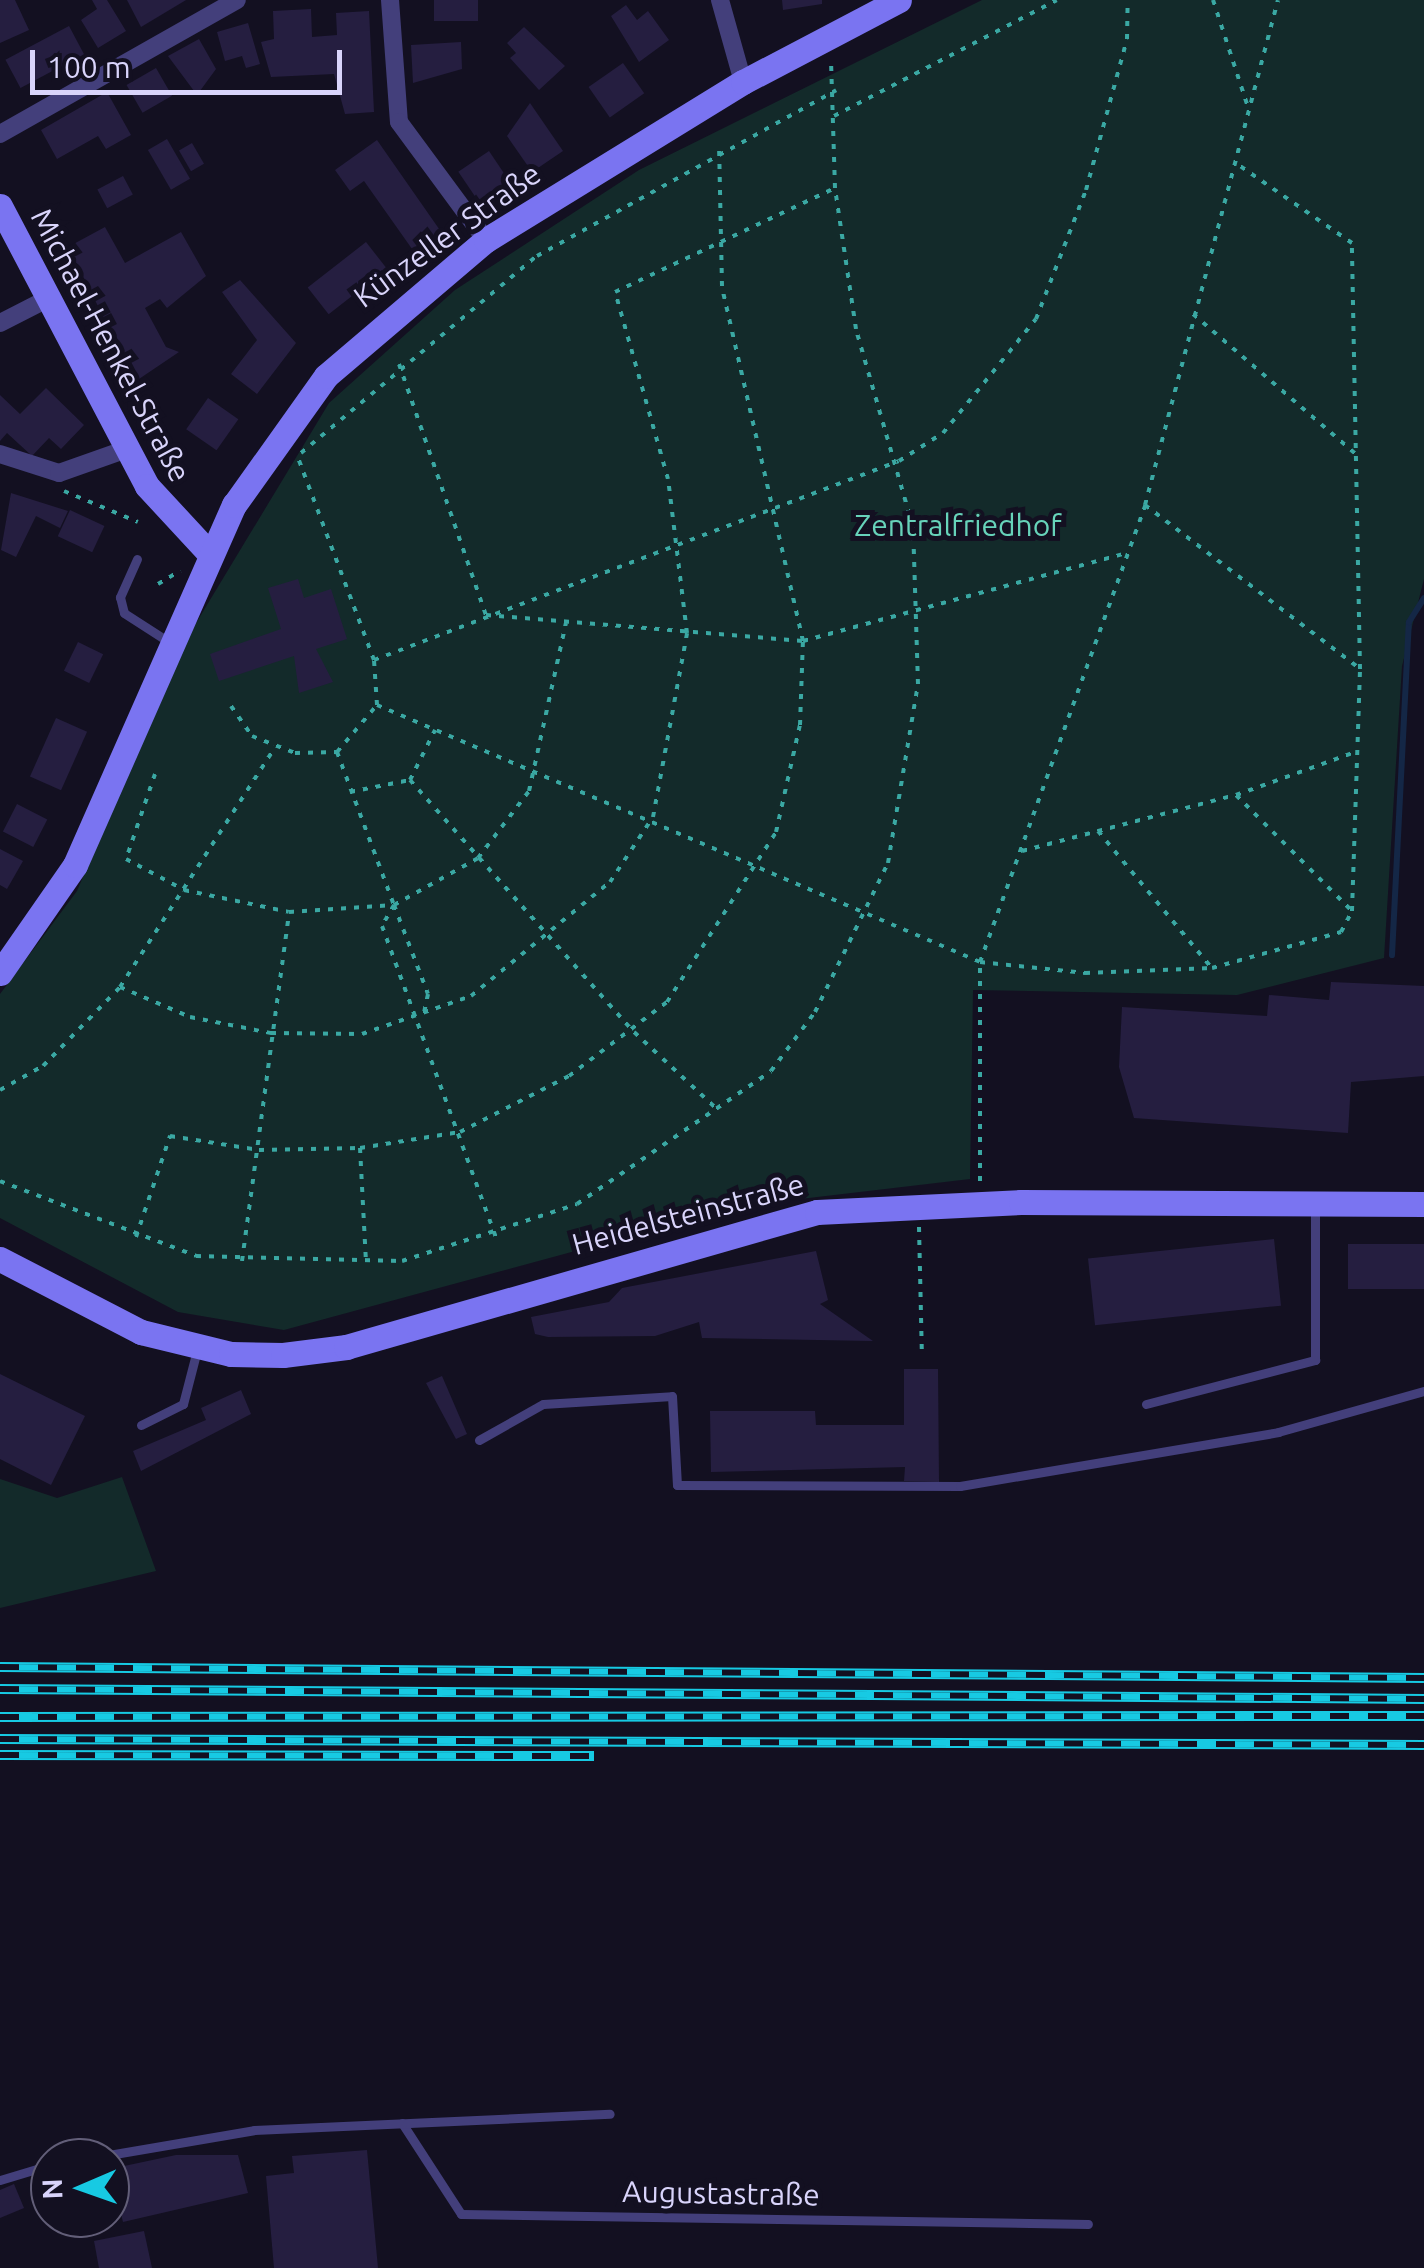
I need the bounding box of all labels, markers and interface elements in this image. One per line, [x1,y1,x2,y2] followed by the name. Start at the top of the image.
[35,30,348,92] scale bar
[47,50,131,84] text: 100 m
[347,155,547,315] street label: Künzeller Straße
[24,202,198,488] street label: Michael-Henkel-Straße
[854,507,1062,543] park label: Zentralfriedhof
[568,1166,808,1262] street label: Heidelsteinstraße
[30,2138,130,2238] north arrow
[622,2173,820,2213] street label: Augustastraße
[36,2178,67,2200] text: N

